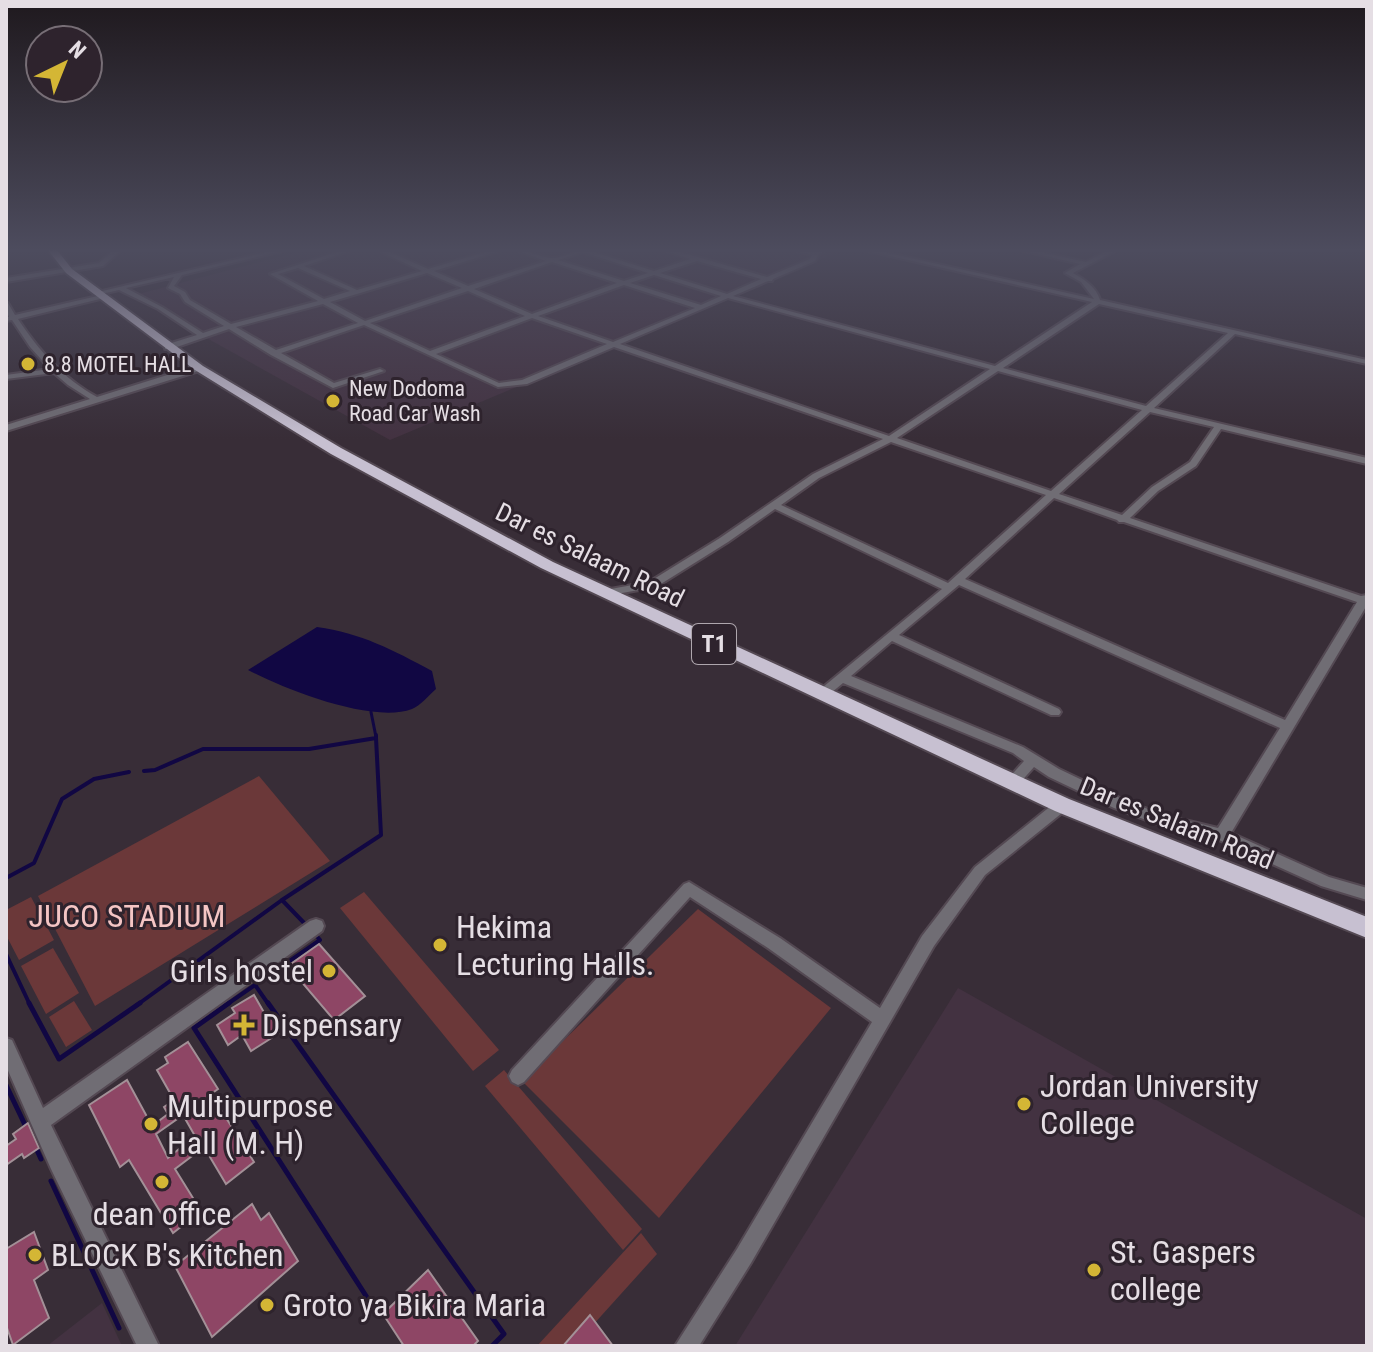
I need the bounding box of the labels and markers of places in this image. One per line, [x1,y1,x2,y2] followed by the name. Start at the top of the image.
[44,352,191,377] place label: 8.8 MOTEL HALL
[19,355,37,373] marker: 8.8 MOTEL HALL
[349,376,481,426] place label: New Dodoma Road Car Wash
[324,392,342,410] marker: New Dodoma Road Car Wash
[456,908,655,983] place label: Hekima Lecturing Halls.
[431,936,449,954] marker: Hekima Lecturing Halls.
[170,952,313,990] place label: Girls hostel
[320,962,338,980] marker: Girls hostel
[262,1006,402,1044] place label: Dispensary
[233,1014,255,1036] marker: Dispensary
[1040,1067,1259,1142] place label: Jordan University College
[167,1087,333,1162] place label: Multipurpose Hall (M. H)
[1015,1095,1033,1113] marker: Jordan University College
[142,1115,160,1133] marker: Multipurpose Hall (M. H)
[153,1173,171,1191] marker: dean office
[93,1195,231,1233] place label: dean office
[1110,1233,1256,1308] place label: St. Gaspers college
[51,1236,284,1274] place label: BLOCK B's Kitchen
[26,1246,44,1264] marker: BLOCK B's Kitchen
[1085,1261,1103,1279] marker: St. Gaspers college
[283,1286,546,1324] place label: Groto ya Bikira Maria
[258,1296,276,1314] marker: Groto ya Bikira Maria

